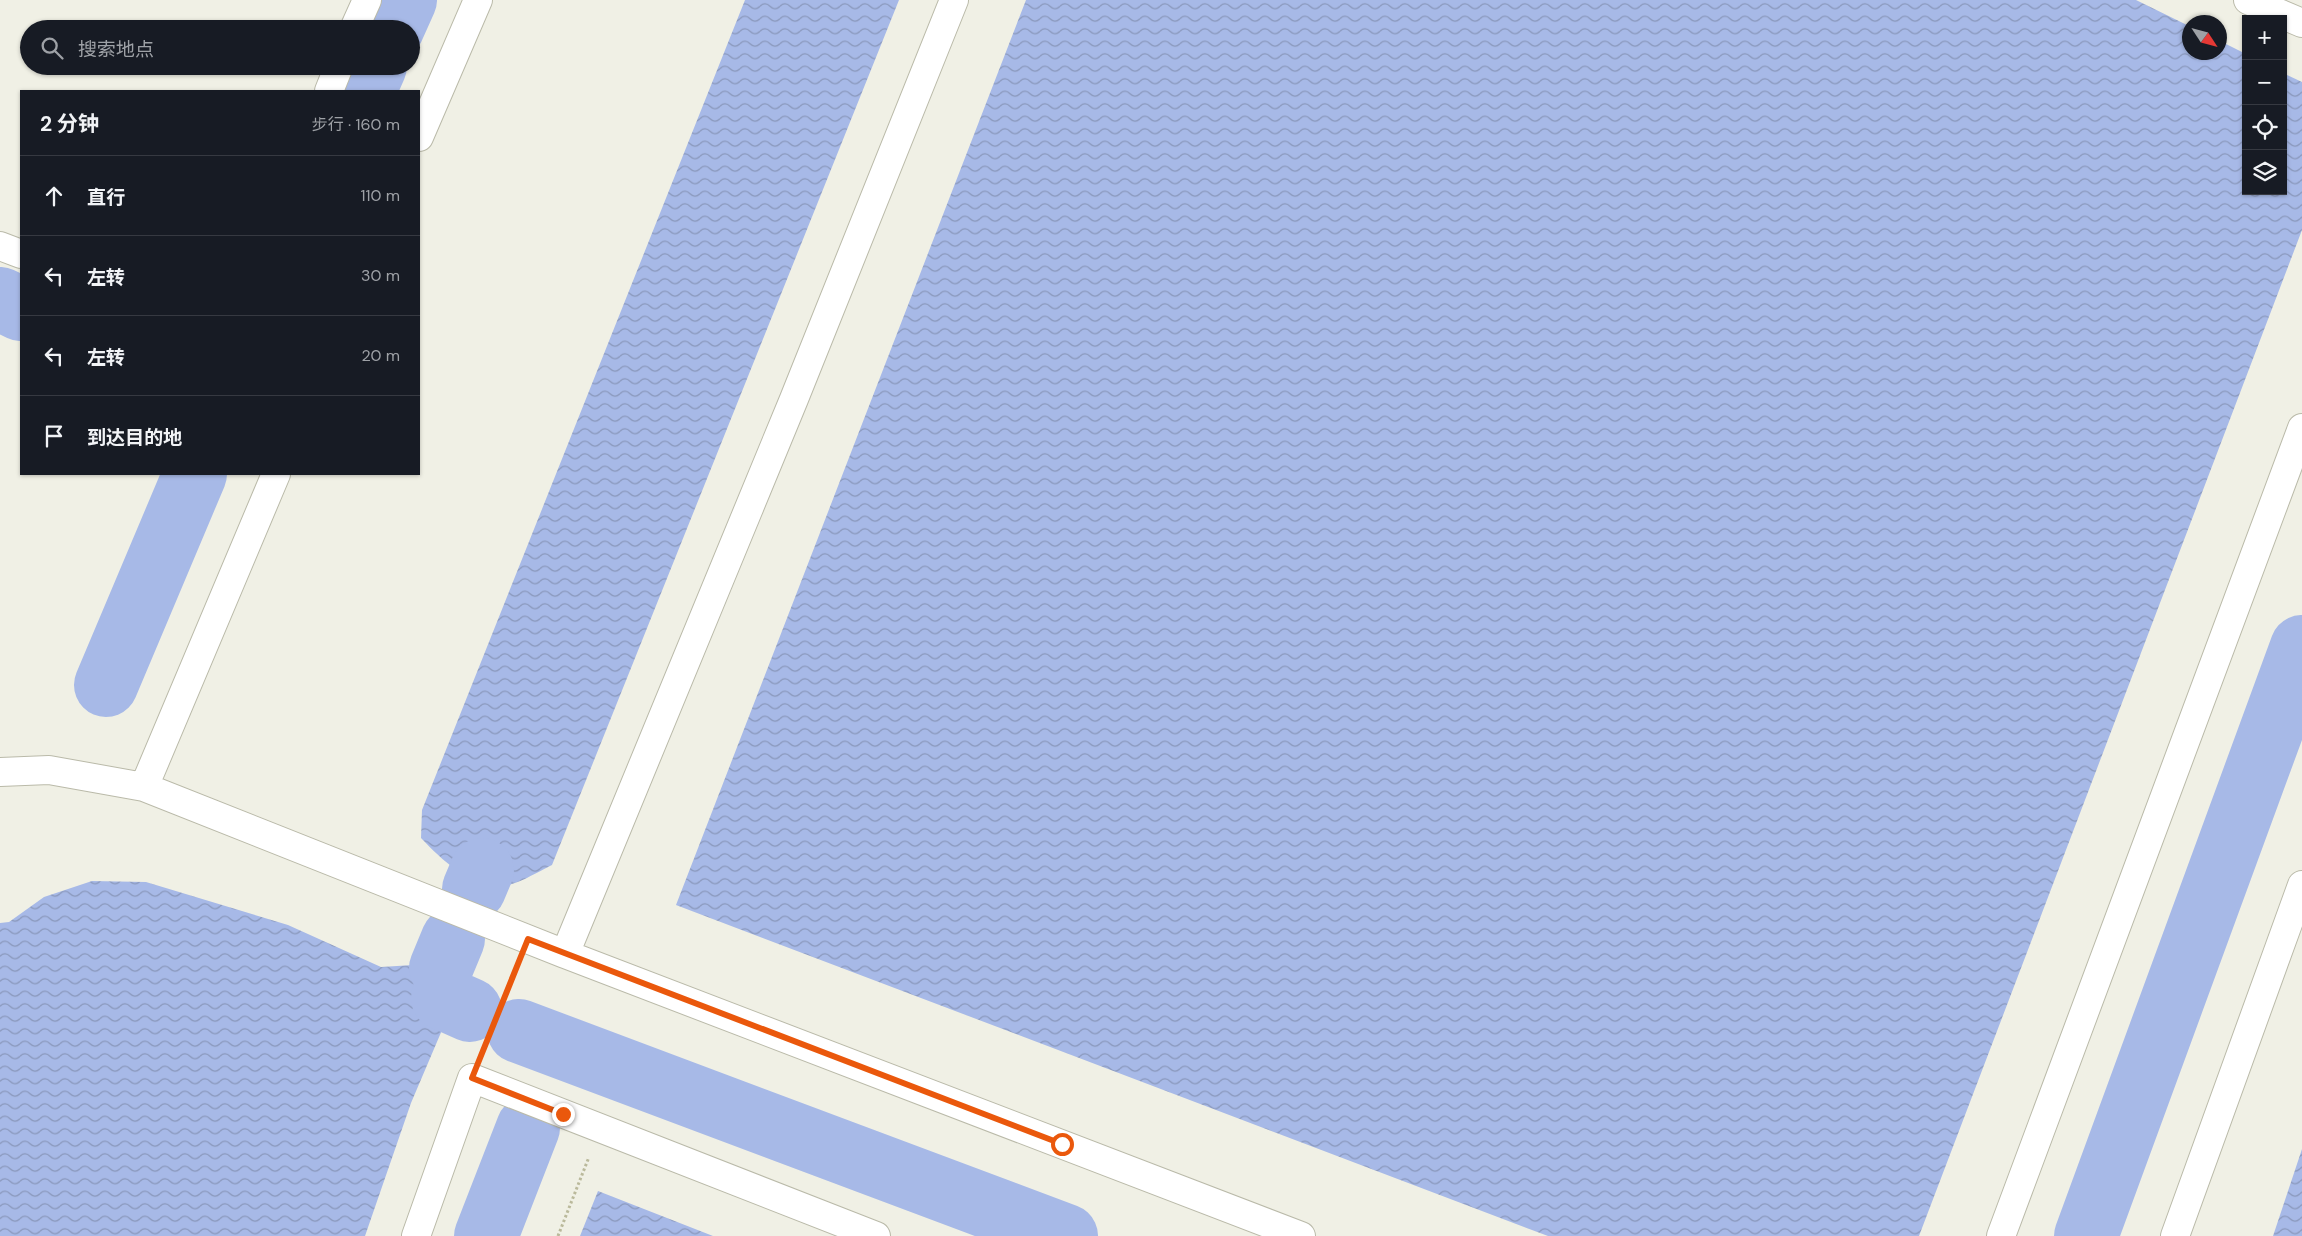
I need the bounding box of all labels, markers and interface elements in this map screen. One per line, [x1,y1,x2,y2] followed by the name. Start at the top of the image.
[2182,15,2227,60] north arrow
[2242,15,2287,195] map controls
[2242,15,2287,60] button: +
[20,20,420,75] search box
[38,34,66,62] icon: search
[78,37,154,62] text: 搜索地点
[2242,60,2287,105] button: −
[2242,105,2287,150] button: locate
[40,110,99,138] text: 2 分钟
[312,114,400,135] text: 步行 · 160 m
[2242,150,2287,195] button: layers
[40,182,68,210] icon: ahead
[87,185,125,210] text: 直行
[361,185,400,206] text: 110 m
[40,262,68,290] icon: left
[87,265,125,290] text: 左转
[361,265,400,286] text: 30 m
[40,342,68,370] icon: left
[87,345,125,370] text: 左转
[361,345,400,366] text: 20 m
[40,422,68,450] icon: arrive
[87,425,182,450] text: 到达目的地
[552,1103,575,1126] route end
[1051,1133,1074,1156] route start

